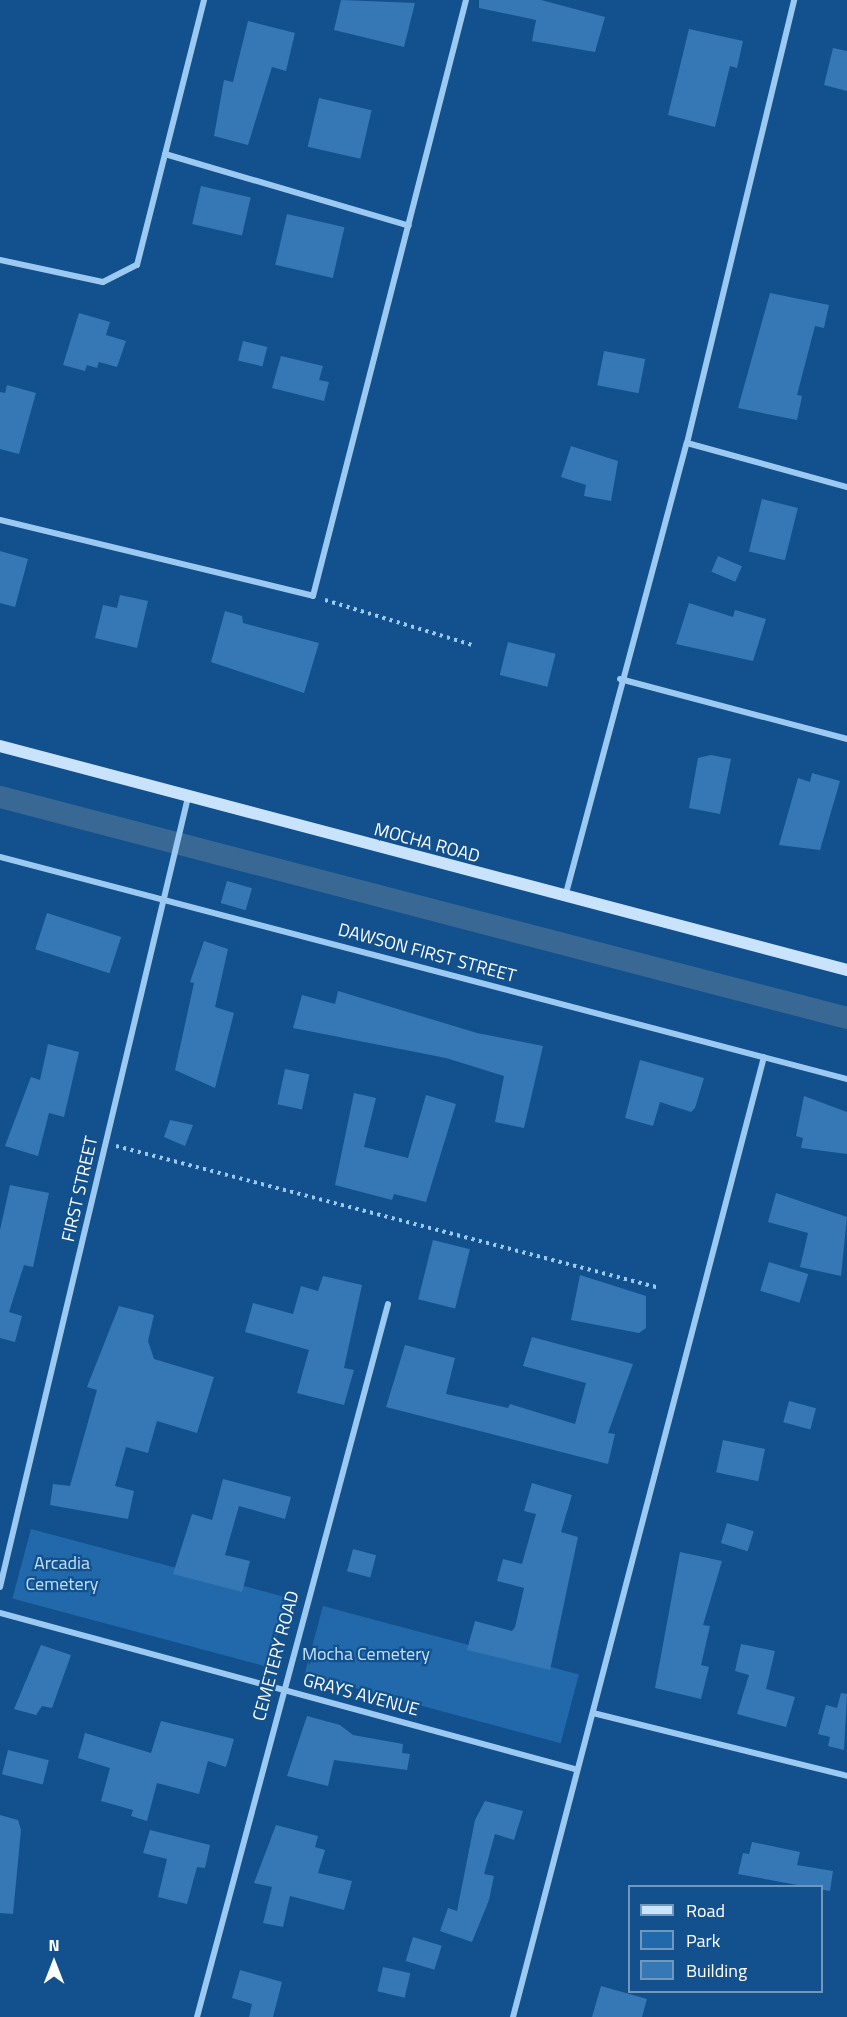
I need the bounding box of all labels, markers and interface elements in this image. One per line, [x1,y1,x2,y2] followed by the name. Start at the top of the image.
[372,818,482,868] street label: MOCHA ROAD
[336,919,518,987] street label: DAWSON FIRST STREET
[57,1134,103,1244] street label: FIRST STREET
[25,1553,99,1596] park label: Arcadia Cemetery
[248,1589,304,1723] street label: CEMETERY ROAD
[302,1643,430,1665] park label: Mocha Cemetery
[301,1669,421,1721] street label: GRAYS AVENUE
[628,1885,823,1993] legend
[686,1897,725,1924] text: Road
[686,1927,720,1954] text: Park
[24,1933,84,1993] north arrow
[48,1933,60,1957] text: N
[686,1957,747,1984] text: Building

